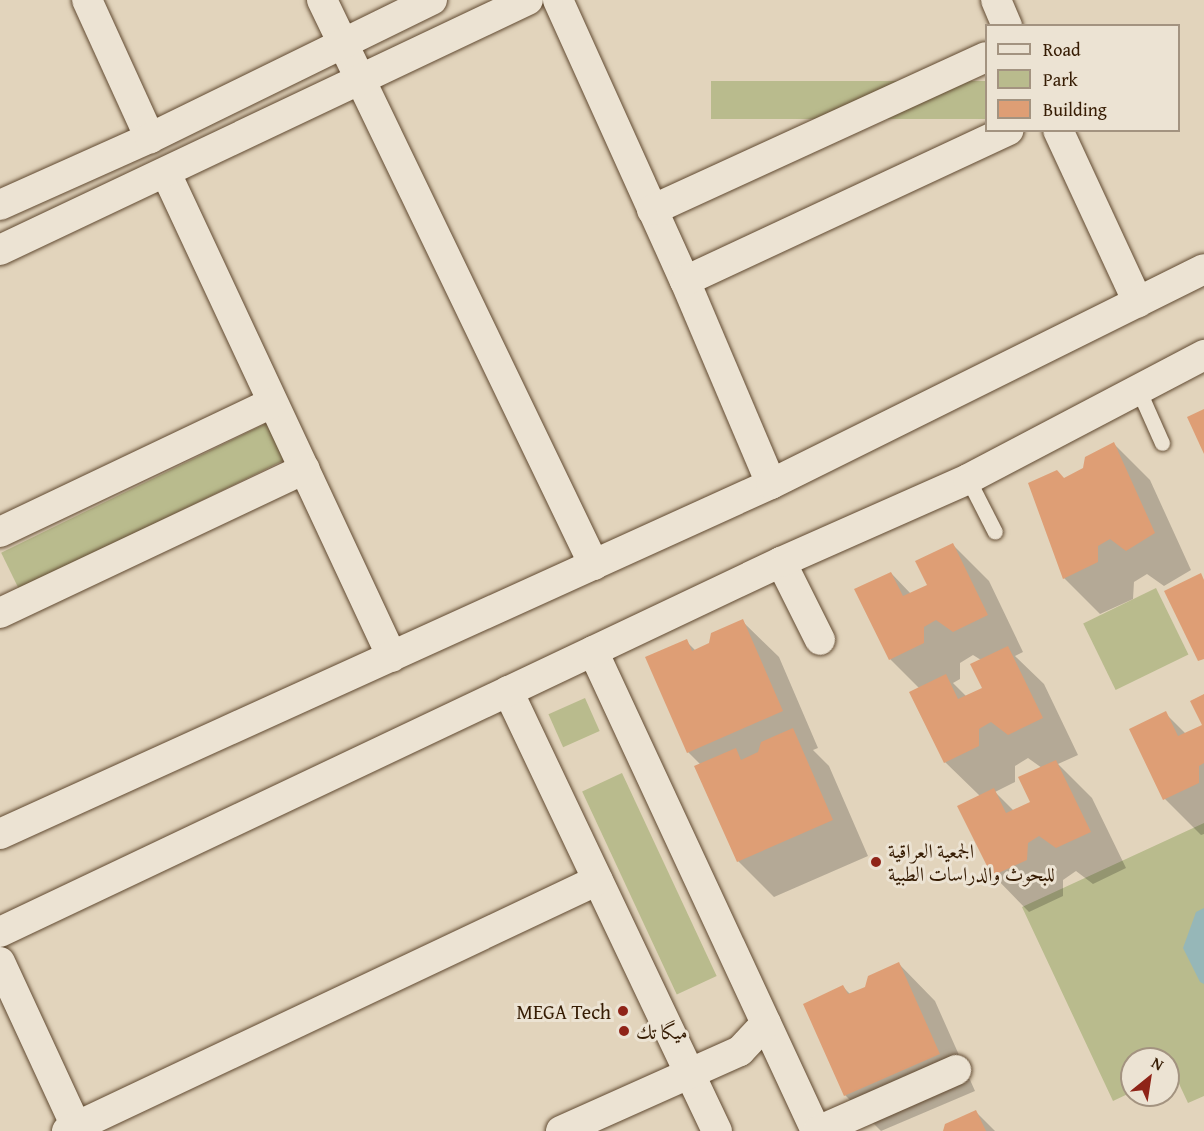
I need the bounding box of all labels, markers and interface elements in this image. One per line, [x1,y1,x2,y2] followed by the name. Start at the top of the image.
[985,24,1180,132] legend
[1043,36,1081,63] text: Road
[1043,66,1078,93] text: Park
[1043,96,1107,123] text: Building
[888,838,1055,885] place label: الجمعية العراقية للبحوث والدراسات الطبية
[869,855,883,869] marker: الجمعية العراقية للبحوث والدراسات الطبية
[517,999,611,1023] place label: MEGA Tech
[616,1004,630,1018] marker: MEGA Tech
[636,1019,688,1043] place label: ميگا تك
[617,1024,631,1038] marker: ميگا تك
[1120,1047,1180,1107] north arrow
[1147,1050,1169,1076] text: N

